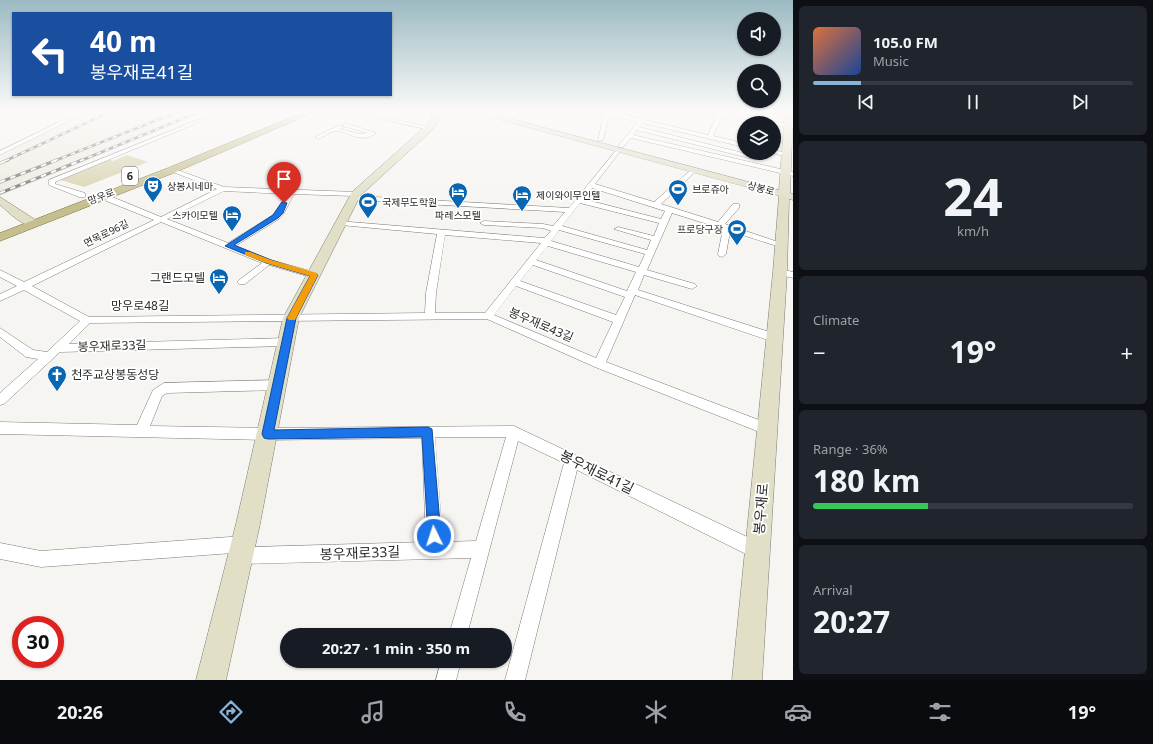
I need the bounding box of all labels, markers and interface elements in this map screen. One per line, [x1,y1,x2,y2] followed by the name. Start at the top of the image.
[737,12,781,160] map controls
[737,12,781,56] button: sound
[90,22,157,60] text: 40 m
[24,28,76,80] icon: left
[873,32,938,52] text: 105.0 FM
[873,52,909,70] text: Music
[90,60,193,84] text: 봉우재로41길
[737,64,781,108] button: search
[855,91,877,113] icon: previous
[962,91,984,113] icon: pause
[1069,91,1091,113] icon: next
[737,116,781,160] button: layers
[943,160,1003,231] text: 24
[267,162,301,203] pin
[122,167,138,185] road number: 6
[273,168,295,190] icon: arrive
[142,175,164,203] theatre icon: 상봉시네마
[667,178,689,206] sports icon: 브로쥬아
[746,178,776,198] street label: 상봉로
[167,179,214,193] place label: 상봉시네마
[447,181,469,209] hotel icon: 파레스모텔
[692,182,730,196] place label: 브로쥬아
[511,184,533,212] hotel icon: 제이와이무인텔
[86,185,116,207] street label: 망우로
[536,188,600,202] place label: 제이와이무인텔
[357,191,379,219] sports icon: 국제무도학원
[382,195,437,209] place label: 국제무도학원
[221,204,243,232] hotel icon: 스카이모텔
[172,208,218,222] place label: 스카이모텔
[435,208,481,222] place label: 파레스모텔
[81,216,131,250] street label: 면목로96길
[726,218,748,246] sports icon: 프로당구장
[677,222,723,236] place label: 프로당구장
[957,222,989,240] text: km/h
[208,267,230,295] hotel icon: 그랜드모텔
[150,269,205,286] place label: 그랜드모텔
[111,297,169,314] street label: 망우로48길
[506,303,576,346] street label: 봉우재로43길
[813,311,859,329] text: Climate
[949,331,997,372] text: 19°
[77,336,147,355] street label: 봉우재로33길
[813,337,826,367] text: −
[1120,337,1133,367] text: +
[46,364,68,392] church icon: 천주교상봉동성당
[71,366,159,383] place label: 천주교상봉동성당
[813,440,888,458] text: Range · 36%
[557,445,638,498] street label: 봉우재로41길
[813,460,920,501] text: 180 km
[749,482,772,535] street label: 봉우재로
[413,515,455,557] position arrow
[319,542,401,563] street label: 봉우재로33길
[813,581,853,599] text: Arrival
[813,601,890,642] text: 20:27
[12,616,64,668] speed limit sign: 30
[322,638,470,658] text: 20:27 · 1 min · 350 m
[217,698,245,726] icon: directions
[359,698,387,726] icon: music
[501,698,529,726] icon: phone
[642,698,670,726] icon: climate
[784,698,812,726] icon: car
[926,698,954,726] icon: filters
[57,700,103,724] text: 20:26
[1068,700,1096,724] text: 19°

